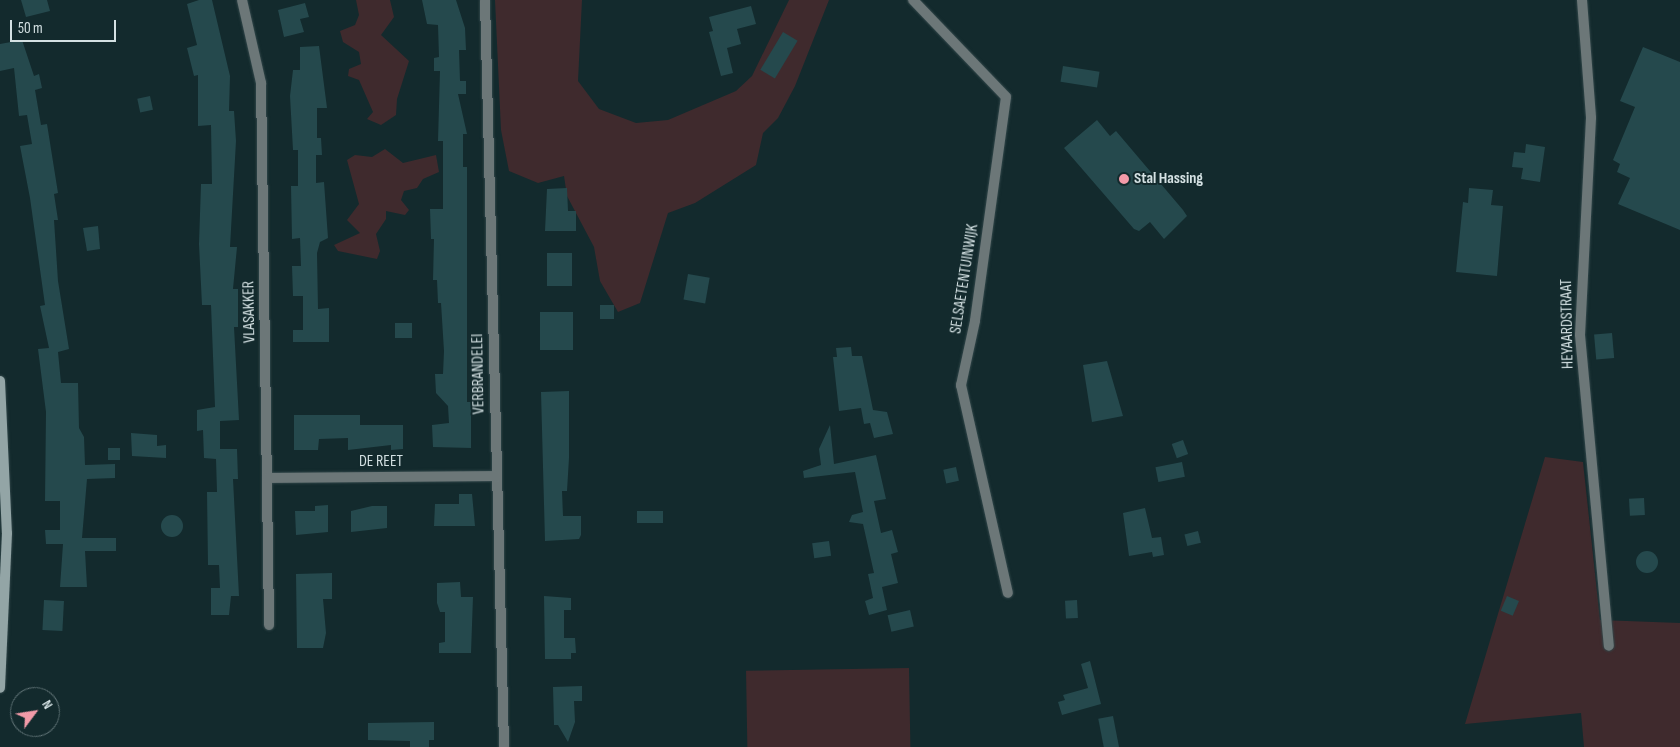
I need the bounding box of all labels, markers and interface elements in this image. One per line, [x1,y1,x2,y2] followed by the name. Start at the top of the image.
[12,10,119,42] scale bar
[18,19,43,38] text: 50 m
[1134,169,1203,189] place label: Stal Hassing
[1118,173,1130,185] marker: Stal Hassing
[947,223,983,335] street label: SELSAETENTUINWIJK
[1558,279,1578,369] street label: HEYAARDSTRAAT
[240,281,260,343] street label: VLASAKKER
[469,333,489,415] street label: VERBRANDELEI
[359,452,403,472] street label: DE REET
[10,687,60,737] north arrow
[38,697,57,712] text: N

